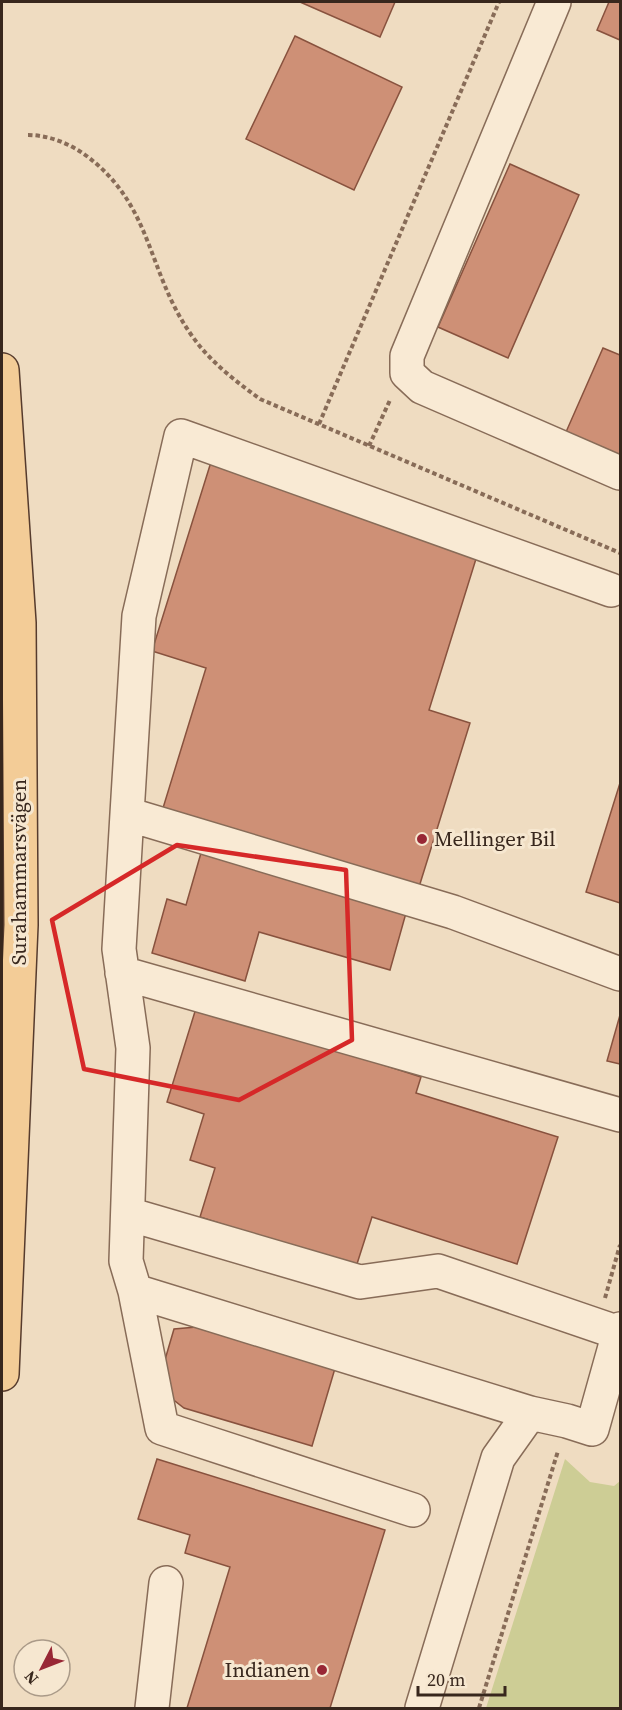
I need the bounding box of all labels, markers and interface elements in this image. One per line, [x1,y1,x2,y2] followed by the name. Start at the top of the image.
[4,779,33,965] street label: Surahammarsvägen
[434,824,555,853] place label: Mellinger Bil
[415,832,429,846] marker: Mellinger Bil
[12,1638,72,1698] north arrow
[225,1655,310,1684] place label: Indianen
[418,1659,505,1697] scale bar
[315,1663,329,1677] marker: Indianen
[19,1666,43,1690] text: N
[427,1667,465,1692] text: 20 m

